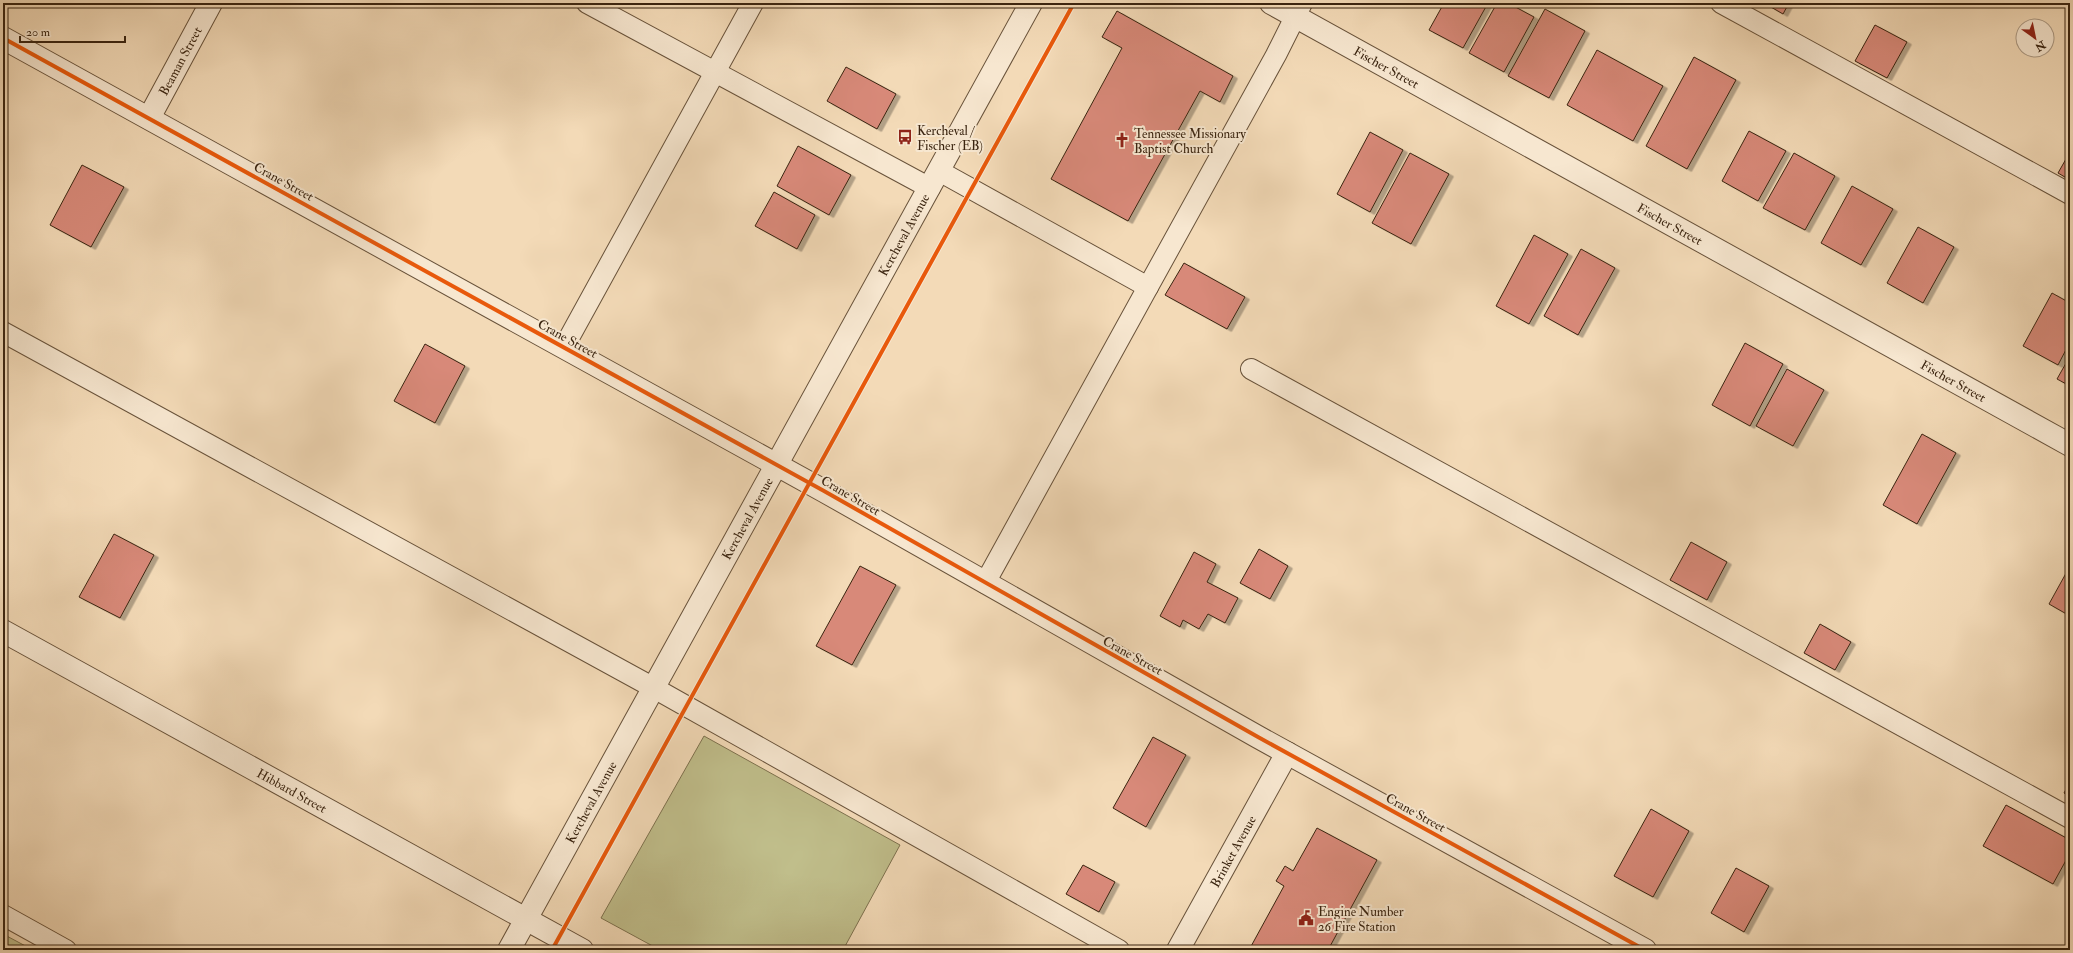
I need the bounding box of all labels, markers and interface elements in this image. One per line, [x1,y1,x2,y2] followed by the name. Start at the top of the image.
[20,18,125,44] scale bar
[2015,18,2055,58] north arrow
[156,24,206,98] street label: Beaman Street
[26,25,51,40] text: 20 m
[2032,37,2049,55] text: N
[1350,43,1422,92] street label: Fischer Street
[917,123,983,154] place label: Kercheval / Fischer (EB)
[1134,126,1246,158] place label: Tennessee Missionary Baptist Church
[896,128,914,146] bus stop icon: Kercheval / Fischer (EB)
[1113,131,1131,149] church icon: Tennessee Missionary Baptist Church
[251,159,316,205] street label: Crane Street
[875,191,934,279] street label: Kercheval Avenue
[1634,200,1705,249] street label: Fischer Street
[535,316,600,362] street label: Crane Street
[1917,357,1989,406] street label: Fischer Street
[818,472,883,519] street label: Crane Street
[719,474,777,563] street label: Kercheval Avenue
[1100,633,1165,679] street label: Crane Street
[562,758,621,846] street label: Kercheval Avenue
[254,765,329,817] street label: Hibbard Street
[1383,790,1448,836] street label: Crane Street
[1207,812,1260,890] street label: Brinket Avenue
[1318,904,1404,935] place label: Engine Number 26 Fire Station
[1297,909,1315,927] public building icon: Engine Number 26 Fire Station

